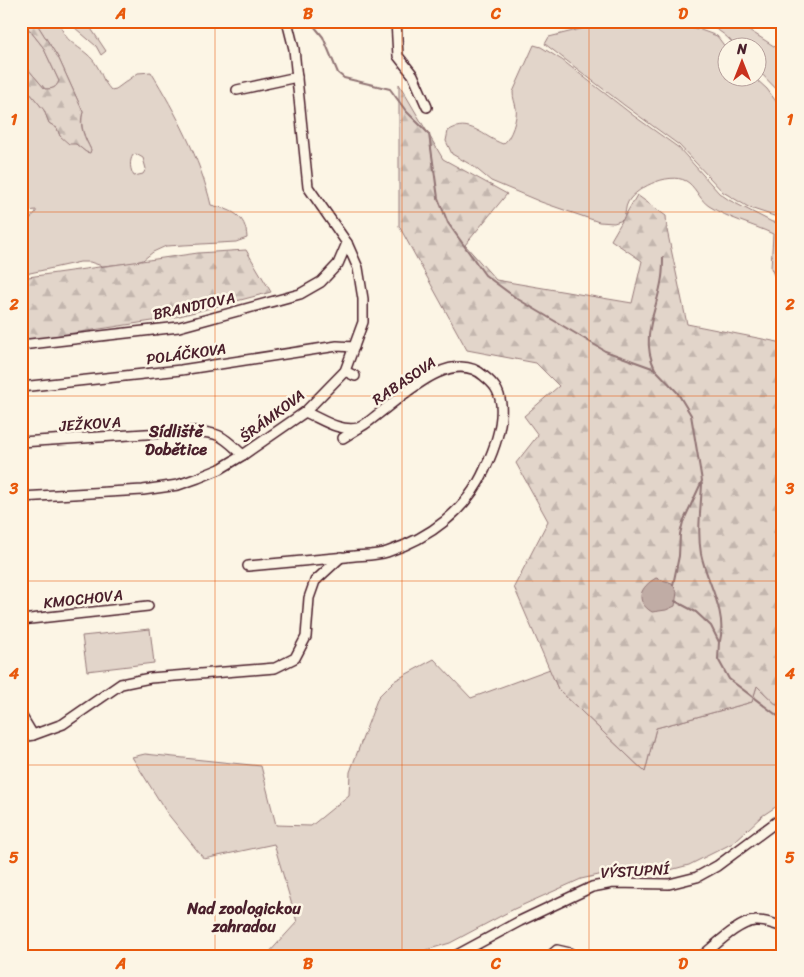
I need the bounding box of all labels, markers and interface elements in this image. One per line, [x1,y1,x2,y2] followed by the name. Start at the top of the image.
[115,0,126,28] text: A
[303,0,314,28] text: B
[490,0,502,28] text: C
[678,0,688,28] text: D
[736,37,747,62] text: N
[716,38,766,88] north arrow
[11,105,18,134] text: 1
[787,105,794,134] text: 1
[150,285,238,327] street label: BRANDTOVA
[8,290,19,319] text: 2
[784,290,795,319] text: 2
[145,336,227,372] street label: POLÁČKOVA
[367,350,441,412] street label: RABASOVA
[234,383,310,449] street label: ŠRÁMKOVA
[57,409,122,439] street label: JEŽKOVA
[145,417,207,464] district label: Sídliště Dobětice
[9,474,19,503] text: 3
[785,474,795,503] text: 3
[42,582,124,616] street label: KMOCHOVA
[8,659,19,688] text: 4
[784,659,795,688] text: 4
[9,843,19,872] text: 5
[785,843,795,872] text: 5
[600,856,671,886] street label: VÝSTUPNÍ
[186,894,301,941] district label: Nad zoologickou zahradou
[115,949,126,977] text: A
[303,949,314,977] text: B
[490,949,502,977] text: C
[678,949,688,977] text: D

